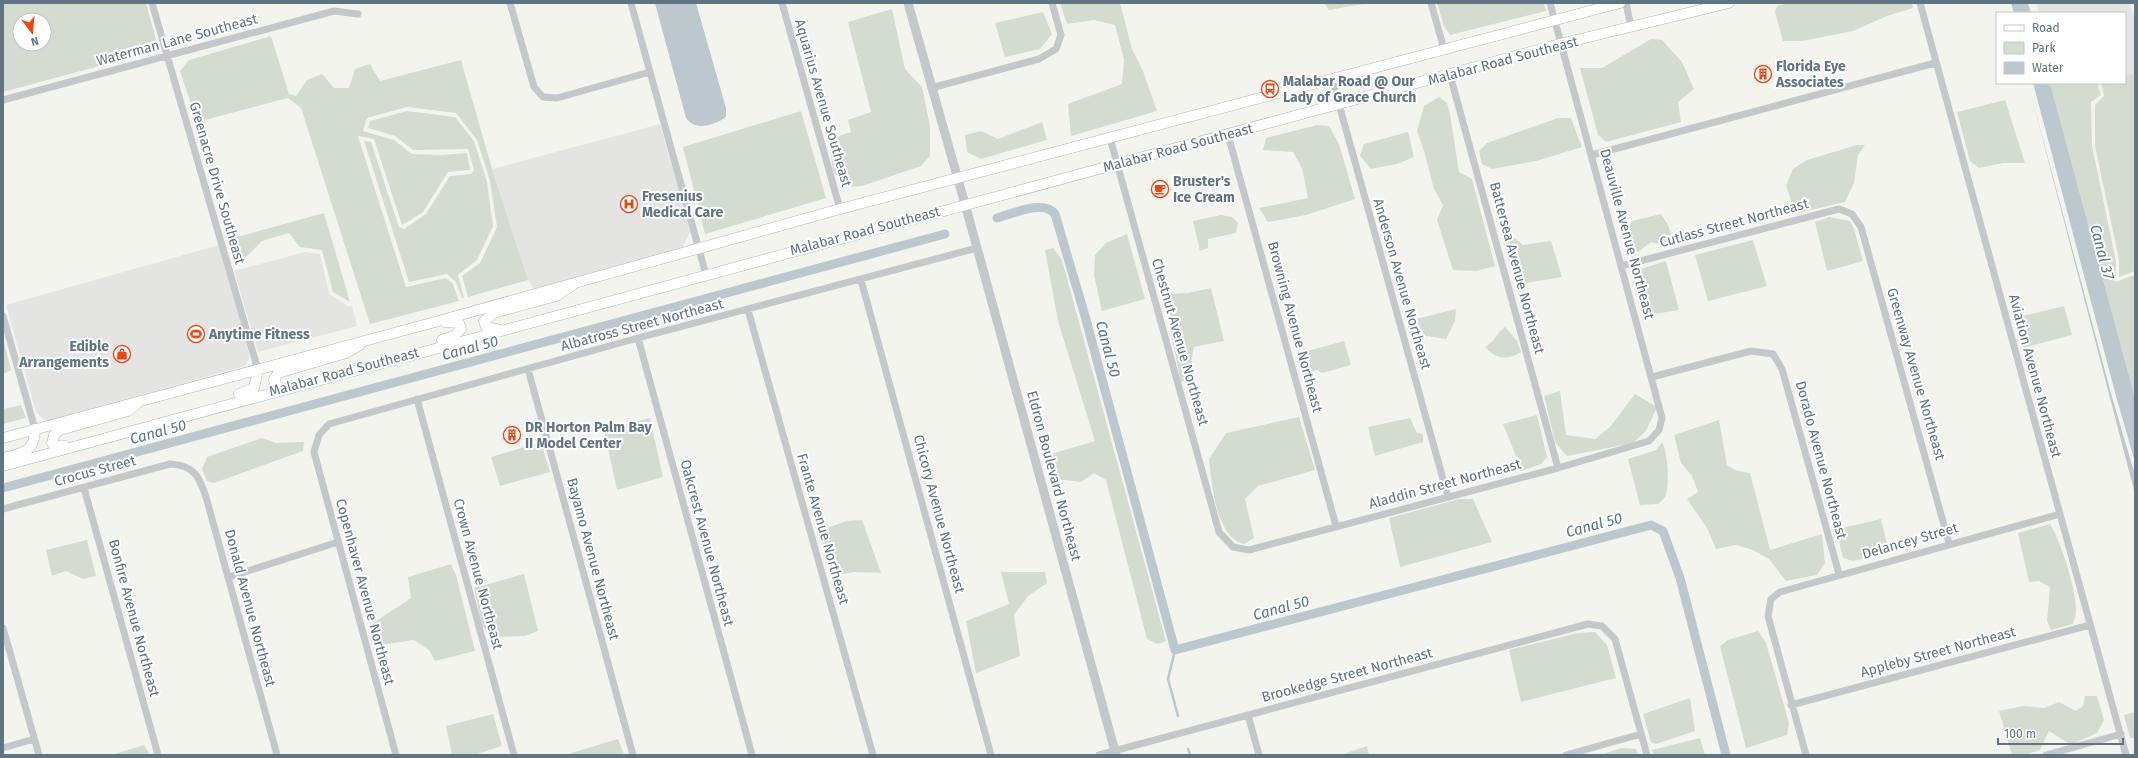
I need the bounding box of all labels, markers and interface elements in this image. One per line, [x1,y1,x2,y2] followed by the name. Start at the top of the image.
[95,10,260,70] street label: Waterman Lane Southeast
[12,12,52,52] north arrow
[1996,12,2126,84] legend
[791,17,855,190] street label: Aquarius Avenue Southeast
[2032,21,2060,35] text: Road
[1426,33,1581,89] street label: Malabar Road Southeast
[29,34,40,48] text: N
[2032,41,2056,55] text: Park
[1775,58,1846,91] place label: Florida Eye Associates
[2032,61,2064,75] text: Water
[1753,64,1773,84] building icon: Florida Eye Associates
[1283,73,1416,106] place label: Malabar Road @ Our Lady of Grace Church
[1260,79,1280,99] bus stop icon: Malabar Road @ Our Lady of Grace Church
[186,100,249,267] street label: Greenacre Drive Southeast
[1101,120,1256,176] street label: Malabar Road Southeast
[1596,147,1658,322] street label: Deauville Avenue Northeast
[1173,173,1235,206] place label: Bruster's Ice Cream
[1150,179,1170,199] cafe icon: Bruster's Ice Cream
[1486,180,1548,357] street label: Battersea Avenue Northeast
[642,188,723,221] place label: Fresenius Medical Care
[619,194,639,214] hospital icon: Fresenius Medical Care
[1658,195,1811,251] street label: Cutlass Street Northeast
[1369,196,1435,372] street label: Anderson Avenue Northeast
[788,203,943,259] street label: Malabar Road Southeast
[2086,223,2118,282] water label: Canal 37
[1264,240,1326,415] street label: Browning Avenue Northeast
[1148,256,1212,429] street label: Chestnut Avenue Northeast
[1883,286,1949,463] street label: Greenway Avenue Northeast
[2005,292,2065,461] street label: Aviation Avenue Northeast
[559,295,726,355] street label: Albatross Street Northeast
[1092,319,1124,379] water label: Canal 50
[186,324,206,344] sports icon: Anytime Fitness
[208,326,310,343] place label: Anytime Fitness
[440,332,500,364] water label: Canal 50
[18,338,109,371] place label: Edible Arrangements
[112,344,132,364] shop icon: Edible Arrangements
[267,344,422,400] street label: Malabar Road Southeast
[1792,379,1851,542] street label: Dorado Avenue Northeast
[1023,389,1085,564] street label: Eldron Boulevard Northeast
[128,416,188,448] water label: Canal 50
[525,419,653,452] place label: DR Horton Palm Bay II Model Center
[502,425,522,445] building icon: DR Horton Palm Bay II Model Center
[910,433,969,596] street label: Chicory Avenue Northeast
[793,451,853,607] street label: Frante Avenue Northeast
[52,452,139,490] street label: Crocus Street
[1367,455,1524,513] street label: Aladdin Street Northeast
[677,458,738,629] street label: Oakcrest Avenue Northeast
[563,476,623,643] street label: Bayamo Avenue Northeast
[332,497,398,688] street label: Copenhaver Avenue Northeast
[450,497,507,652] street label: Crown Avenue Northeast
[1564,509,1624,541] water label: Canal 50
[1860,519,1961,563] street label: Delancey Street
[221,527,279,689] street label: Donald Avenue Northeast
[105,537,163,700] street label: Bonfire Avenue Northeast
[1251,592,1311,624] water label: Canal 50
[1859,623,2018,681] street label: Appleby Street Northeast
[1260,644,1435,706] street label: Brookedge Street Northeast
[1998,720,2123,746] scale bar
[2004,727,2036,741] text: 100 m

